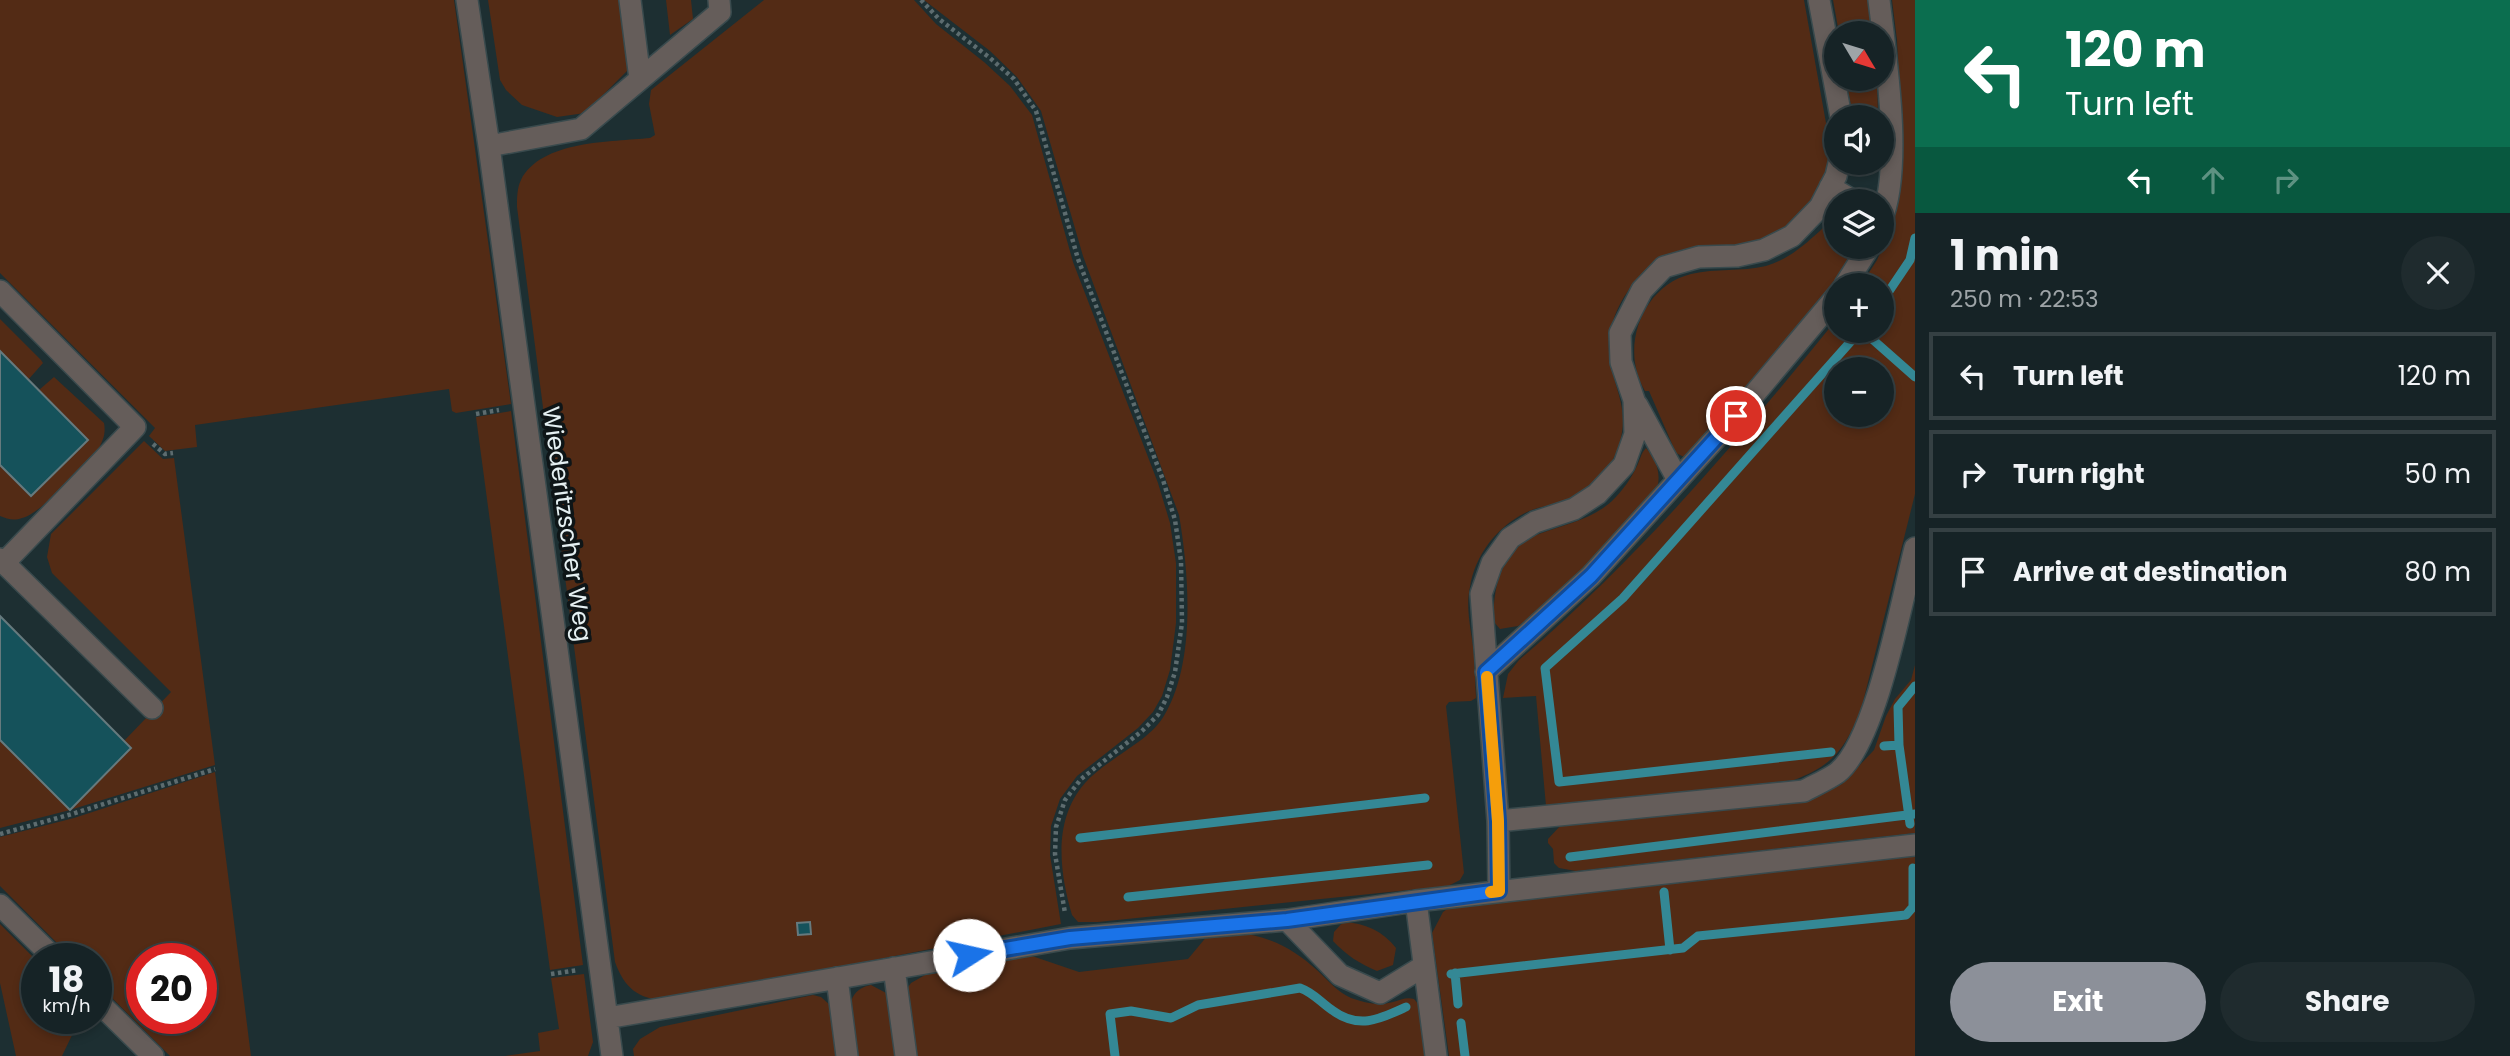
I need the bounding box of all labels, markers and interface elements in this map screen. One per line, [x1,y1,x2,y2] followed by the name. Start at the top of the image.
[2065,16,2206,84] text: 120 m
[1824,21,1894,91] north arrow
[1824,21,1894,427] map controls
[1950,28,2041,119] icon: left
[2065,81,2194,126] text: Turn left
[1824,105,1894,175] button: sound
[2121,161,2159,199] icon: left
[2194,161,2232,199] icon: ahead
[2267,161,2305,199] icon: right
[1824,189,1894,259] button: layers
[1950,226,2060,285] text: 1 min
[2401,236,2475,310] button: close
[1824,273,1894,343] button: +
[1950,283,2098,315] text: 250 m · 22:53
[1824,357,1894,427] button: −
[1954,357,1992,395] icon: left
[2013,358,2124,394] text: Turn left
[2398,358,2471,394] text: 120 m
[1706,386,1766,446] pin
[1717,397,1755,435] icon: arrive
[535,404,600,644] street label: Wiederitzscher Weg
[1954,455,1992,493] icon: right
[2013,456,2145,492] text: Turn right
[2405,456,2471,492] text: 50 m
[1954,553,1992,591] icon: arrive
[2013,554,2288,590] text: Arrive at destination
[2405,554,2471,590] text: 80 m
[932,918,1006,992] position arrow
[126,943,217,1034] speed limit sign: 20
[49,955,84,1004] text: 18
[1950,962,2206,1042] button: Exit
[2220,962,2475,1042] button: Share
[43,993,90,1018] text: km/h

